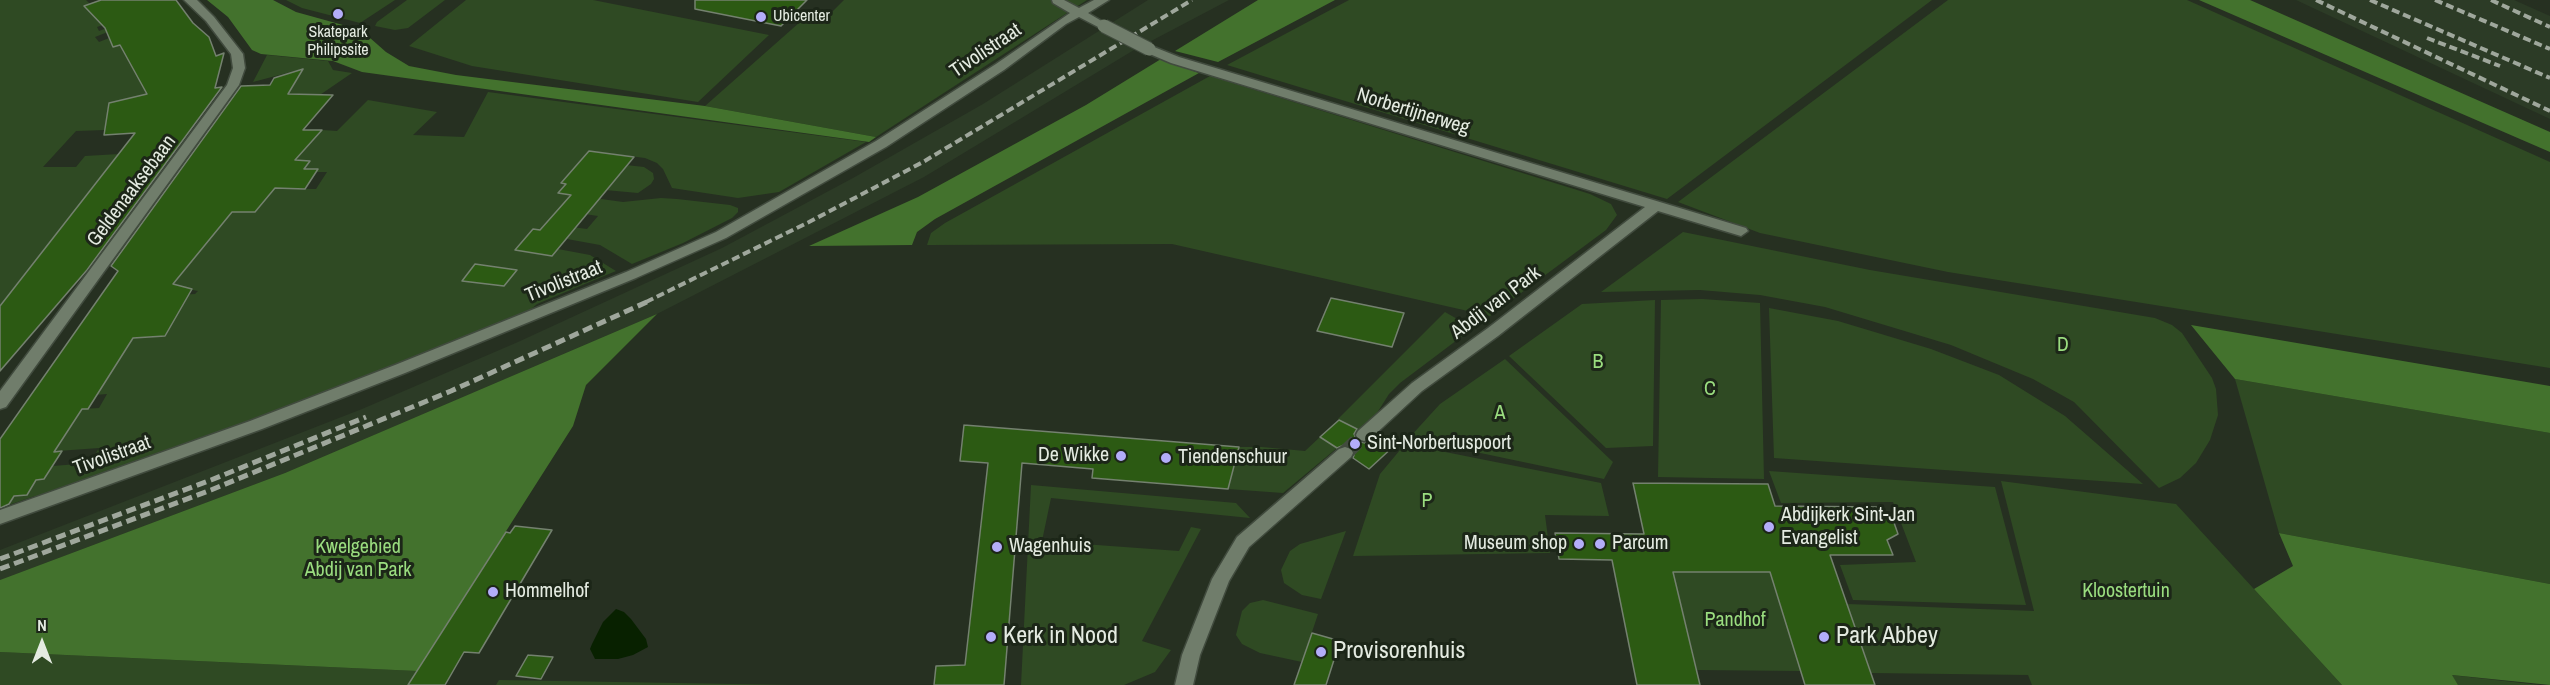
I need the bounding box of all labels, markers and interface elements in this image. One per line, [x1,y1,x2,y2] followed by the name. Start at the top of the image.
[331,7,345,21] marker: Skatepark Philipssite
[773,7,830,27] place label: Ubicenter
[754,10,768,24] marker: Ubicenter
[946,18,1026,84] street label: Tivolistraat
[307,23,369,61] place label: Skatepark Philipssite
[1354,83,1472,141] street label: Norbertijnerweg
[82,131,182,251] street label: Geldenaaksebaan
[522,256,606,308] street label: Tivolistraat
[1446,261,1546,345] street label: Abdij van Park
[2057,334,2069,358] park label: D
[1593,351,1603,375] park label: B
[1704,378,1716,402] park label: C
[1495,402,1505,426] park label: A
[70,431,154,481] street label: Tivolistraat
[1367,432,1511,456] place label: Sint-Norbertuspoort
[1348,437,1362,451] marker: Sint-Norbertuspoort
[1038,444,1109,468] place label: De Wikke
[1178,446,1287,470] place label: Tiendenschuur
[1114,449,1128,463] marker: De Wikke
[1159,451,1173,465] marker: Tiendenschuur
[1422,490,1432,514] park label: P
[1781,504,1915,551] place label: Abdijkerk Sint-Jan Evangelist
[1762,520,1776,534] marker: Abdijkerk Sint-Jan Evangelist
[1464,532,1567,556] place label: Museum shop
[1612,532,1668,556] place label: Parcum
[1009,535,1091,559] place label: Wagenhuis
[305,536,411,583] park label: Kwelgebied Abdij van Park
[1572,537,1586,551] marker: Museum shop
[1593,537,1607,551] marker: Parcum
[990,540,1004,554] marker: Wagenhuis
[505,580,589,604] place label: Hommelhof
[2082,580,2170,604] park label: Kloostertuin
[486,585,500,599] marker: Hommelhof
[1704,609,1766,633] park label: Pandhof
[12,613,72,673] north arrow
[37,614,47,636] text: N
[1003,623,1118,651] place label: Kerk in Nood
[1836,623,1938,651] place label: Park Abbey
[984,630,998,644] marker: Kerk in Nood
[1817,630,1831,644] marker: Park Abbey
[1333,638,1465,666] place label: Provisorenhuis
[1314,645,1328,659] marker: Provisorenhuis

